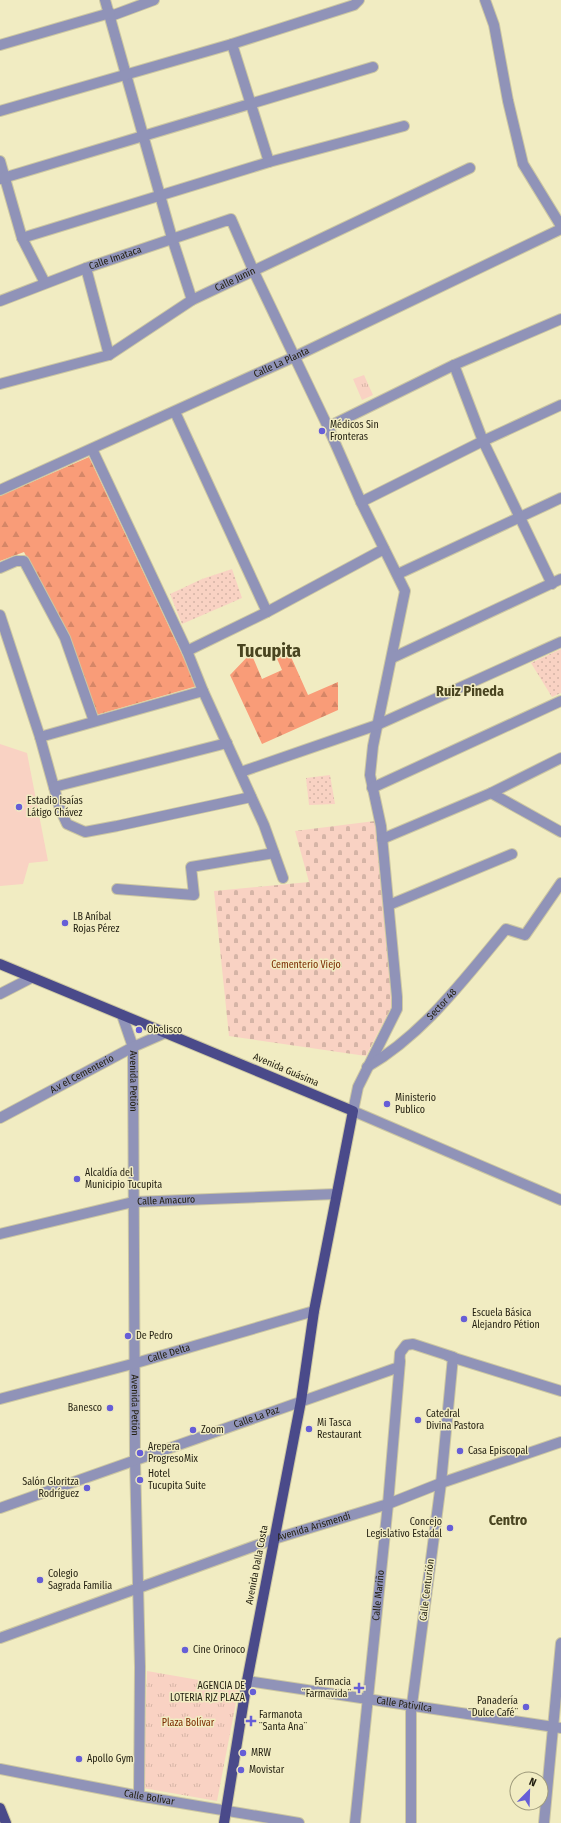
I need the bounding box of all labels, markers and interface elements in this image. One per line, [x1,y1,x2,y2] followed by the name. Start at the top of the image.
[87,244,143,273] street label: Calle Imataca
[213,265,257,294] street label: Calle Junín
[252,344,311,380] street label: Calle La Planta
[330,419,379,443] place label: Médicos Sin Fronteras
[317,426,327,436] marker: Médicos Sin Fronteras
[237,640,301,662] district label: Tucupita
[436,683,504,700] district label: Ruiz Pineda
[27,794,83,819] place label: Estadio Isaías Látigo Chávez
[14,802,24,812] marker: Estadio Isaías Látigo Chávez
[73,910,119,935] place label: LB Aníbal Rojas Pérez
[60,918,70,928] marker: LB Aníbal Rojas Pérez
[271,959,341,971] park label: Cementerio Viejo
[424,986,459,1023] street label: Sector 48
[147,1024,182,1036] place label: Obelisco
[134,1025,144,1035] marker: Obelisco
[127,1050,139,1112] street label: Avenida Petión
[251,1051,321,1089] street label: Avenida Guásima
[48,1052,116,1096] street label: A.v el Cementerio
[395,1092,436,1116] place label: Ministerio Publico
[382,1099,392,1109] marker: Ministerio Publico
[85,1166,162,1191] place label: Alcaldía del Municipio Tucupita
[72,1174,82,1184] marker: Alcaldía del Municipio Tucupita
[137,1194,195,1208] street label: Calle Amacuro
[472,1307,540,1331] place label: Escuela Básica Alejandro Pétion
[459,1314,469,1324] marker: Escuela Básica Alejandro Pétion
[136,1330,173,1342] place label: De Pedro
[123,1331,133,1341] marker: De Pedro
[146,1341,192,1365] street label: Calle Delta
[129,1374,141,1436] street label: Avenida Petión
[68,1402,102,1414] place label: Banesco
[105,1403,115,1413] marker: Banesco
[232,1404,281,1431] street label: Calle La Paz
[426,1408,484,1432] place label: Catedral Divina Pastora
[413,1415,423,1425] marker: Catedral Divina Pastora
[317,1417,362,1441] place label: Mi Tasca Restaurant
[201,1424,224,1436] place label: Zoom
[304,1424,314,1434] marker: Mi Tasca Restaurant
[188,1425,198,1435] marker: Zoom
[148,1441,199,1465] place label: Arepera ProgresoMix
[468,1445,528,1457] place label: Casa Episcopal
[455,1446,465,1456] marker: Casa Episcopal
[135,1448,145,1458] marker: Arepera ProgresoMix
[148,1468,206,1492] place label: Hotel Tucupita Suite
[135,1475,145,1485] marker: Hotel Tucupita Suite
[22,1476,79,1500] place label: Salón Gloritza Rodríguez
[82,1483,92,1493] marker: Salón Gloritza Rodríguez
[275,1510,352,1544] street label: Avenida Arismendi
[489,1512,528,1529] district label: Centro
[366,1516,442,1540] place label: Concejo Legislativo Estadal
[445,1523,455,1533] marker: Concejo Legislativo Estadal
[243,1524,271,1606] street label: Avenida Dalla Costa
[417,1558,437,1622] street label: Calle Centurión
[48,1568,112,1592] place label: Colegio Sagrada Familia
[370,1569,387,1621] street label: Calle Mariño
[35,1575,45,1585] marker: Colegio Sagrada Familia
[193,1644,245,1656] place label: Cine Orinoco
[180,1645,190,1655] marker: Cine Orinoco
[302,1676,351,1700] place label: Farmacia ¨Farmavida¨
[170,1680,246,1704] place label: AGENCIA DE LOTERIA RJZ PLAZA
[354,1683,364,1693] marker: Farmacia ¨Farmavida¨
[248,1687,258,1697] marker: AGENCIA DE LOTERIA RJZ PLAZA
[375,1694,433,1715] street label: Calle Pativilca
[468,1694,518,1719] place label: Panadería ¨Dulce Café¨
[521,1702,531,1712] marker: Panadería ¨Dulce Café¨
[259,1709,308,1733] place label: Farmanota ¨Santa Ana¨
[162,1716,215,1729] park label: Plaza Bolívar
[246,1716,256,1726] marker: Farmanota ¨Santa Ana¨
[251,1747,272,1759] place label: MRW
[238,1748,248,1758] marker: MRW
[87,1753,134,1765] place label: Apollo Gym
[74,1754,84,1764] marker: Apollo Gym
[249,1764,285,1776] place label: Movistar
[236,1765,246,1775] marker: Movistar
[509,1771,549,1811] north arrow
[527,1775,538,1790] text: N
[123,1787,176,1808] street label: Calle Bolívar

